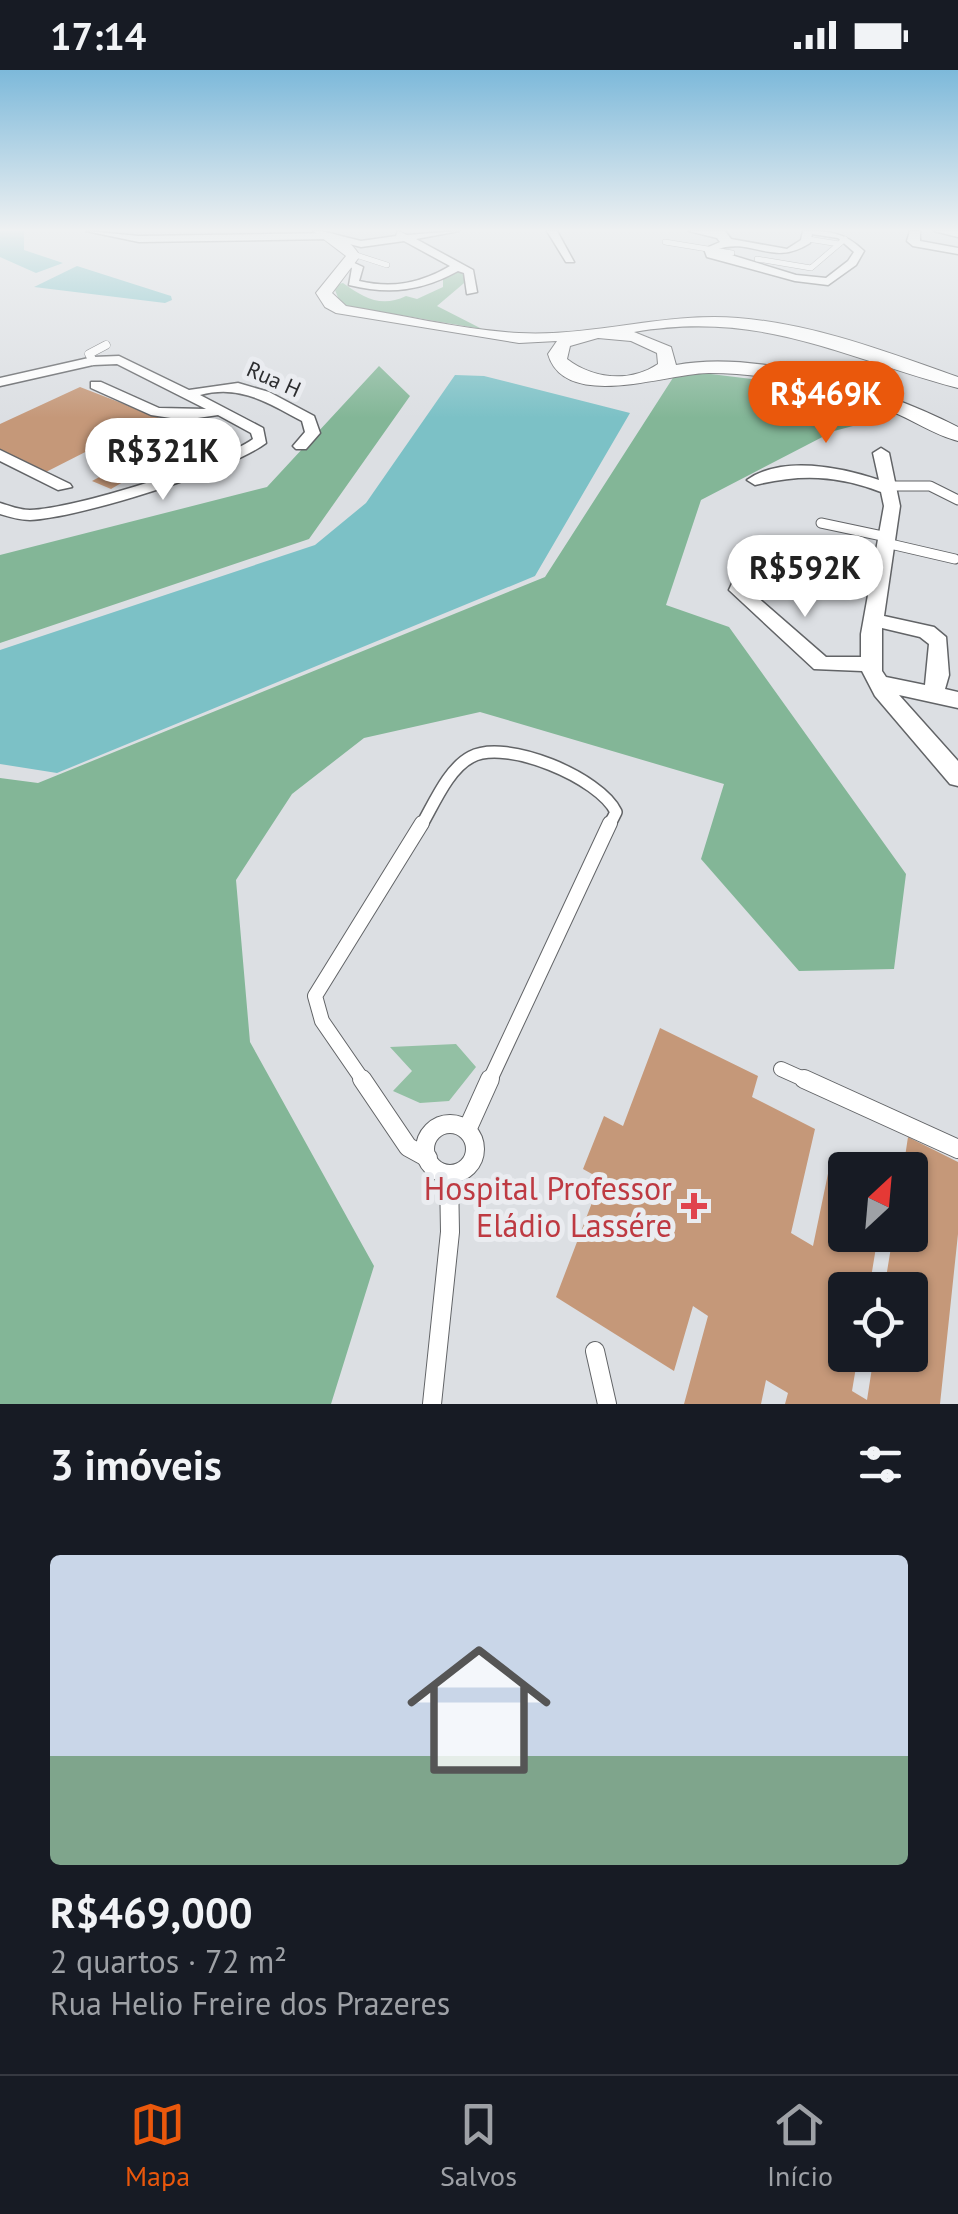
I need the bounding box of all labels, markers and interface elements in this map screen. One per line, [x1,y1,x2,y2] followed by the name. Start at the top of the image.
[50,11,146,60] text: 17:14
[243,355,305,403] street label: Rua H
[745,361,907,446] pin: R$469K
[770,372,882,414] text: R$469K
[82,418,244,503] pin: R$321K
[107,429,219,471] text: R$321K
[724,535,886,620] pin: R$592K
[749,546,861,588] text: R$592K
[828,1152,928,1252] north arrow
[828,1152,928,1372] map controls
[424,1167,672,1246] place label: Hospital Professor Eládio Lassére
[681,1193,707,1219] marker: Hospital Professor Eládio Lassére
[828,1272,928,1372] button: locate
[50,1437,222,1492] text: 3 imóveis
[853,1437,908,1492] icon: filters
[389,1620,569,1800] icon: home
[50,1885,253,1940] text: R$469,000
[50,1940,287,1982] text: 2 quartos · 72 m²
[50,1982,450,2024] text: Rua Helio Freire dos Prazeres
[125,2097,190,2194] tab: Mapa
[440,2097,517,2194] tab: Salvos
[767,2097,833,2194] tab: Início

